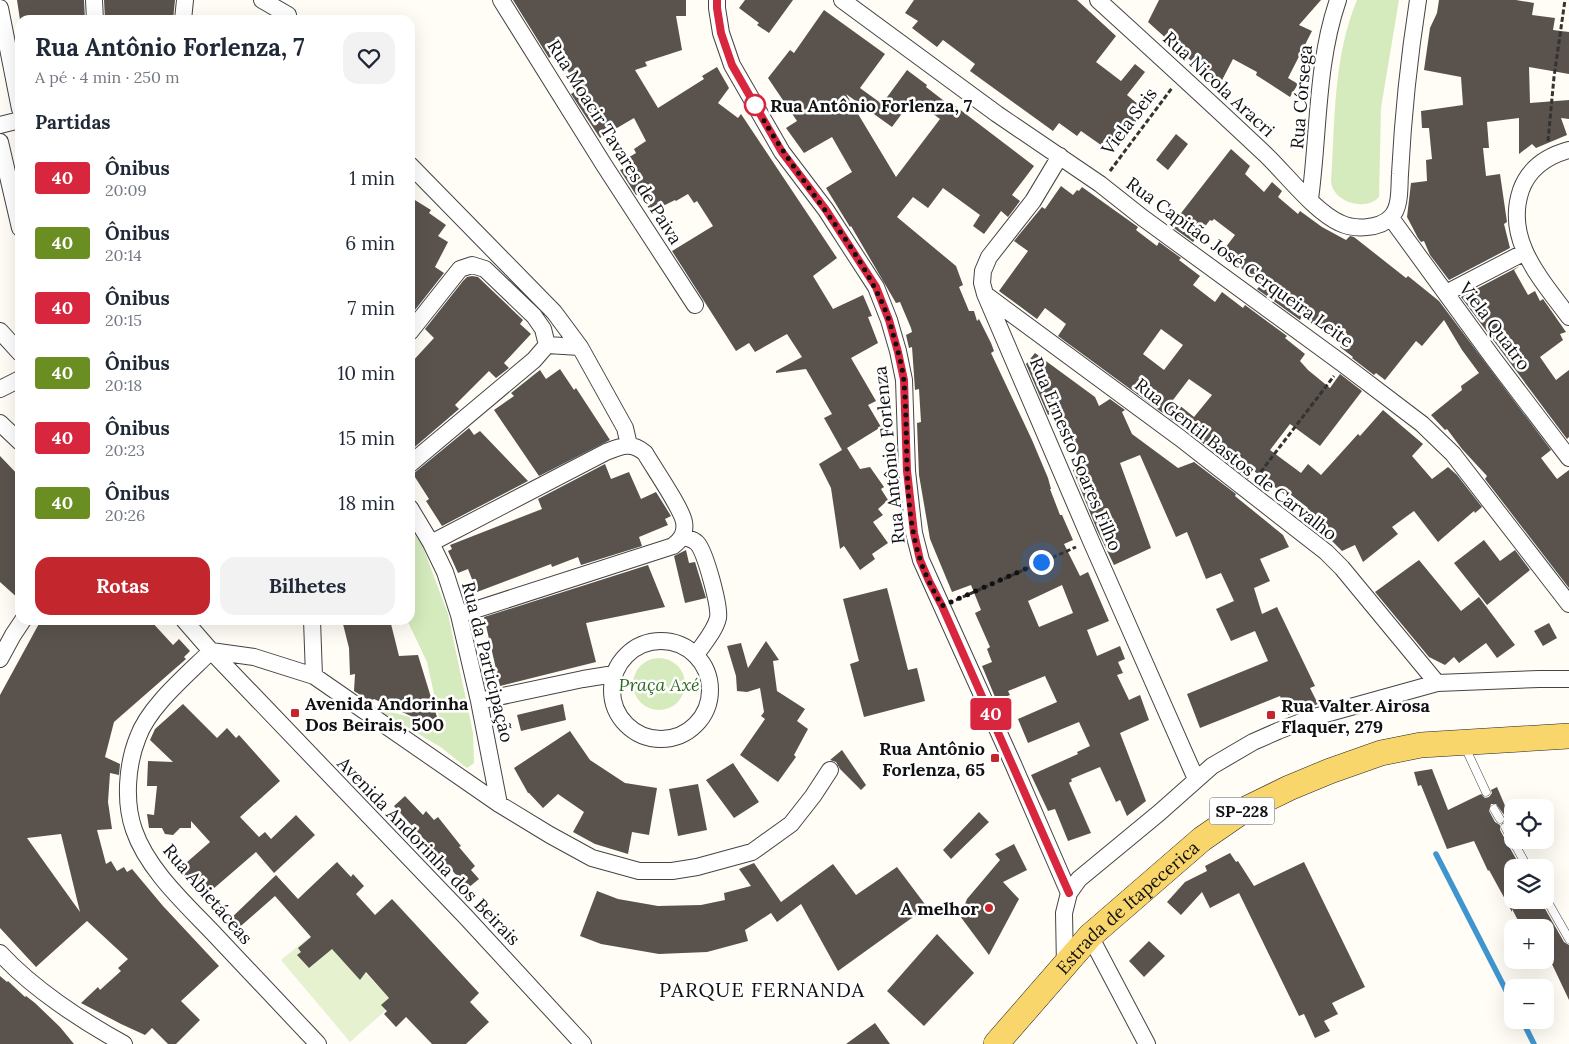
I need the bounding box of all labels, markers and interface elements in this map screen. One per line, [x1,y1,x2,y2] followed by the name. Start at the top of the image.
[1158,26,1280,142] street label: Rua Nicola Aracri
[35,32,304,63] text: Rua Antônio Forlenza, 7
[343,32,395,84] button: heart
[542,35,688,249] street label: Rua Moacir Tavares de Paiva
[1285,44,1317,150] street label: Rua Córsega
[35,67,179,87] text: A pé · 4 min · 250 m
[1096,83,1162,160] street label: Viela Seis
[744,94,766,116] marker: Rua Antônio Forlenza, 7
[770,94,973,117] place label: Rua Antônio Forlenza, 7
[35,110,111,134] text: Partidas
[105,156,170,180] text: Ônibus
[52,166,73,189] text: 40
[349,166,395,190] text: 1 min
[1122,172,1358,352] street label: Rua Capitão José Cerqueira Leite
[105,180,147,200] text: 20:09
[105,221,170,245] text: Ônibus
[52,231,73,254] text: 40
[345,231,395,255] text: 6 min
[105,245,142,265] text: 20:14
[1454,277,1536,375] street label: Viela Quatro
[105,286,170,310] text: Ônibus
[52,296,73,319] text: 40
[347,296,395,320] text: 7 min
[105,310,142,330] text: 20:15
[105,351,170,375] text: Ônibus
[1025,354,1127,554] street label: Rua Ernesto Soares Filho
[52,361,73,384] text: 40
[337,361,395,385] text: 10 min
[868,365,910,545] street label: Rua Antônio Forlenza
[1130,373,1342,545] street label: Rua Gentil Bastos de Carvalho
[105,375,142,395] text: 20:18
[105,416,170,440] text: Ônibus
[52,426,73,449] text: 40
[339,426,395,450] text: 15 min
[105,440,145,460] text: 20:23
[105,481,170,505] text: Ônibus
[52,491,73,514] text: 40
[339,491,395,515] text: 18 min
[105,505,145,525] text: 20:26
[1029,550,1054,575] your location
[35,557,210,615] button: Rotas
[220,557,395,615] button: Bilhetes
[457,579,519,745] street label: Rua da Participação
[618,673,700,696] park label: Praça Axé
[305,692,469,736] place label: Avenida Andorinha Dos Beirais, 500
[1281,694,1431,738] place label: Rua Valter Airosa Flaquer, 279
[968,698,1014,730] line badge: 40
[980,702,1002,725] text: 40
[289,707,301,719] marker: Avenida Andorinha Dos Beirais, 500
[1265,709,1277,721] marker: Rua Valter Airosa Flaquer, 279
[879,737,985,781] place label: Rua Antônio Forlenza, 65
[332,751,525,950] street label: Avenida Andorinha dos Beirais
[989,752,1001,764] marker: Rua Antônio Forlenza, 65
[1210,798,1274,824] road number: SP-228
[1504,799,1554,1029] map controls
[1504,799,1554,849] button: locate
[1051,835,1204,979] street label: Estrada de Itapecerica
[158,839,258,949] street label: Rua Abietáceas
[1504,859,1554,909] button: layers
[900,897,979,920] place label: A melhor
[983,902,995,914] marker: A melhor
[1504,919,1554,969] button: +
[659,977,865,1002] district label: PARQUE FERNANDA
[1504,979,1554,1029] button: −

